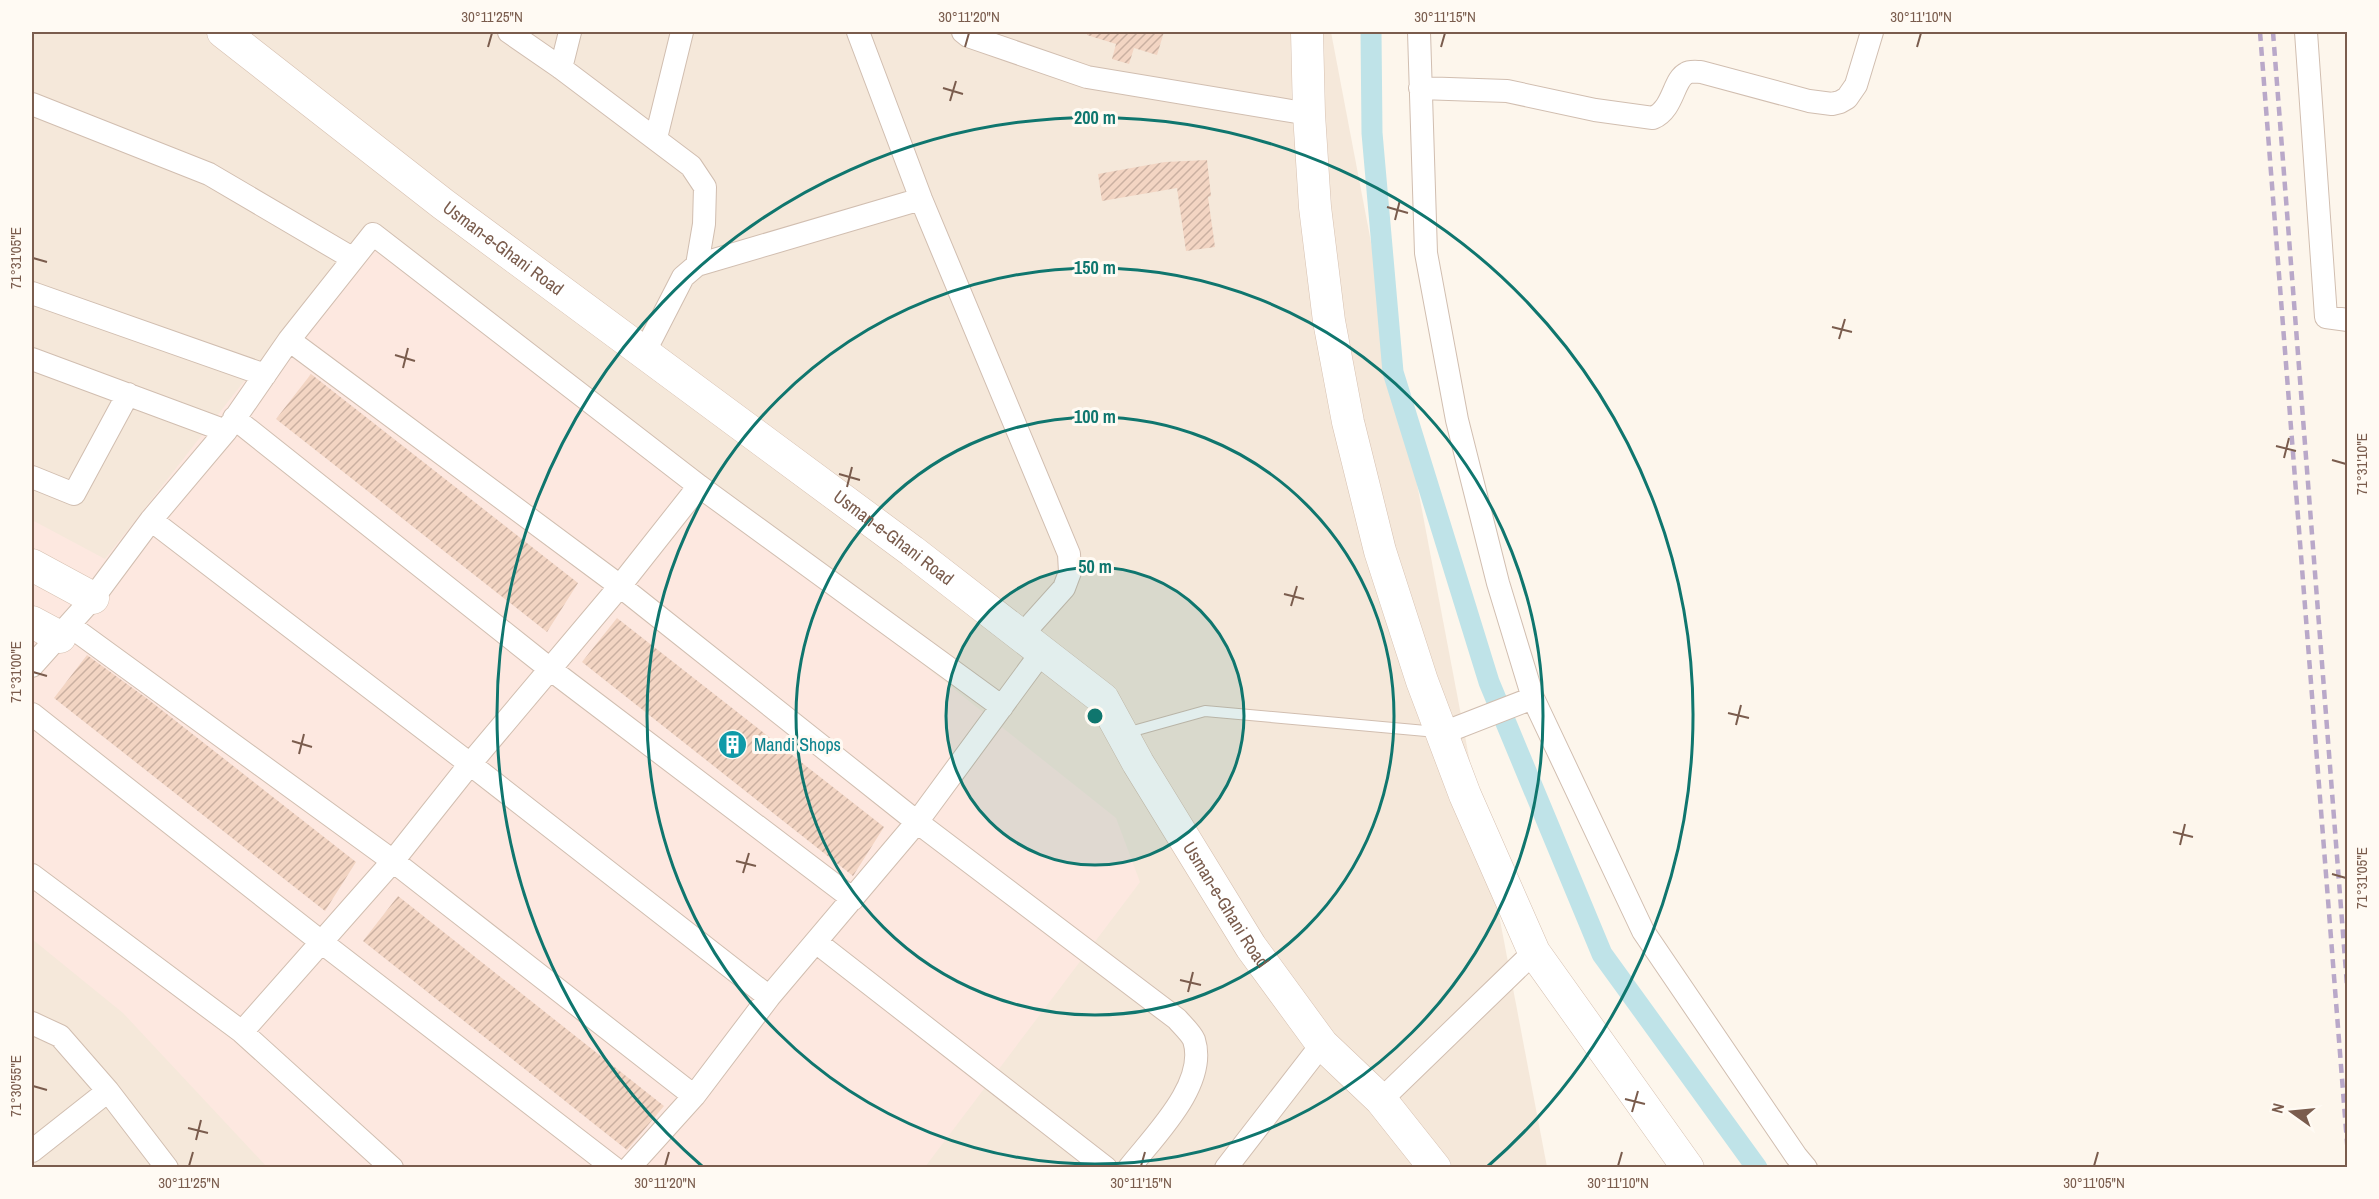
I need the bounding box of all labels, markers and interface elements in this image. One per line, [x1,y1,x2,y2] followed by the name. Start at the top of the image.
[461,6,523,27] text: 30°11'25"N
[938,6,1000,27] text: 30°11'20"N
[1414,6,1476,27] text: 30°11'15"N
[1890,6,1952,27] text: 30°11'10"N
[1074,105,1116,130] text: 200 m
[438,195,569,301] street label: Usman-e-Ghani Road
[5,227,26,289] text: 71°31'05"E
[1074,255,1116,280] text: 150 m
[1074,404,1116,429] text: 100 m
[2351,433,2372,495] text: 71°31'10"E
[829,484,959,591] street label: Usman-e-Ghani Road
[1078,554,1112,579] text: 50 m
[5,641,26,703] text: 71°31'00"E
[1085,706,1105,726] centre of rings
[717,729,749,761] building icon: Mandi Shops
[754,732,841,757] place label: Mandi Shops
[1177,837,1275,973] street label: Usman-e-Ghani Road
[2351,847,2372,909] text: 71°31'05"E
[5,1055,26,1117] text: 71°30'55"E
[2262,1082,2322,1142] north arrow
[2266,1101,2289,1116] text: N
[158,1172,220,1193] text: 30°11'25"N
[634,1172,696,1193] text: 30°11'20"N
[1110,1172,1172,1193] text: 30°11'15"N
[1587,1172,1649,1193] text: 30°11'10"N
[2063,1172,2125,1193] text: 30°11'05"N

